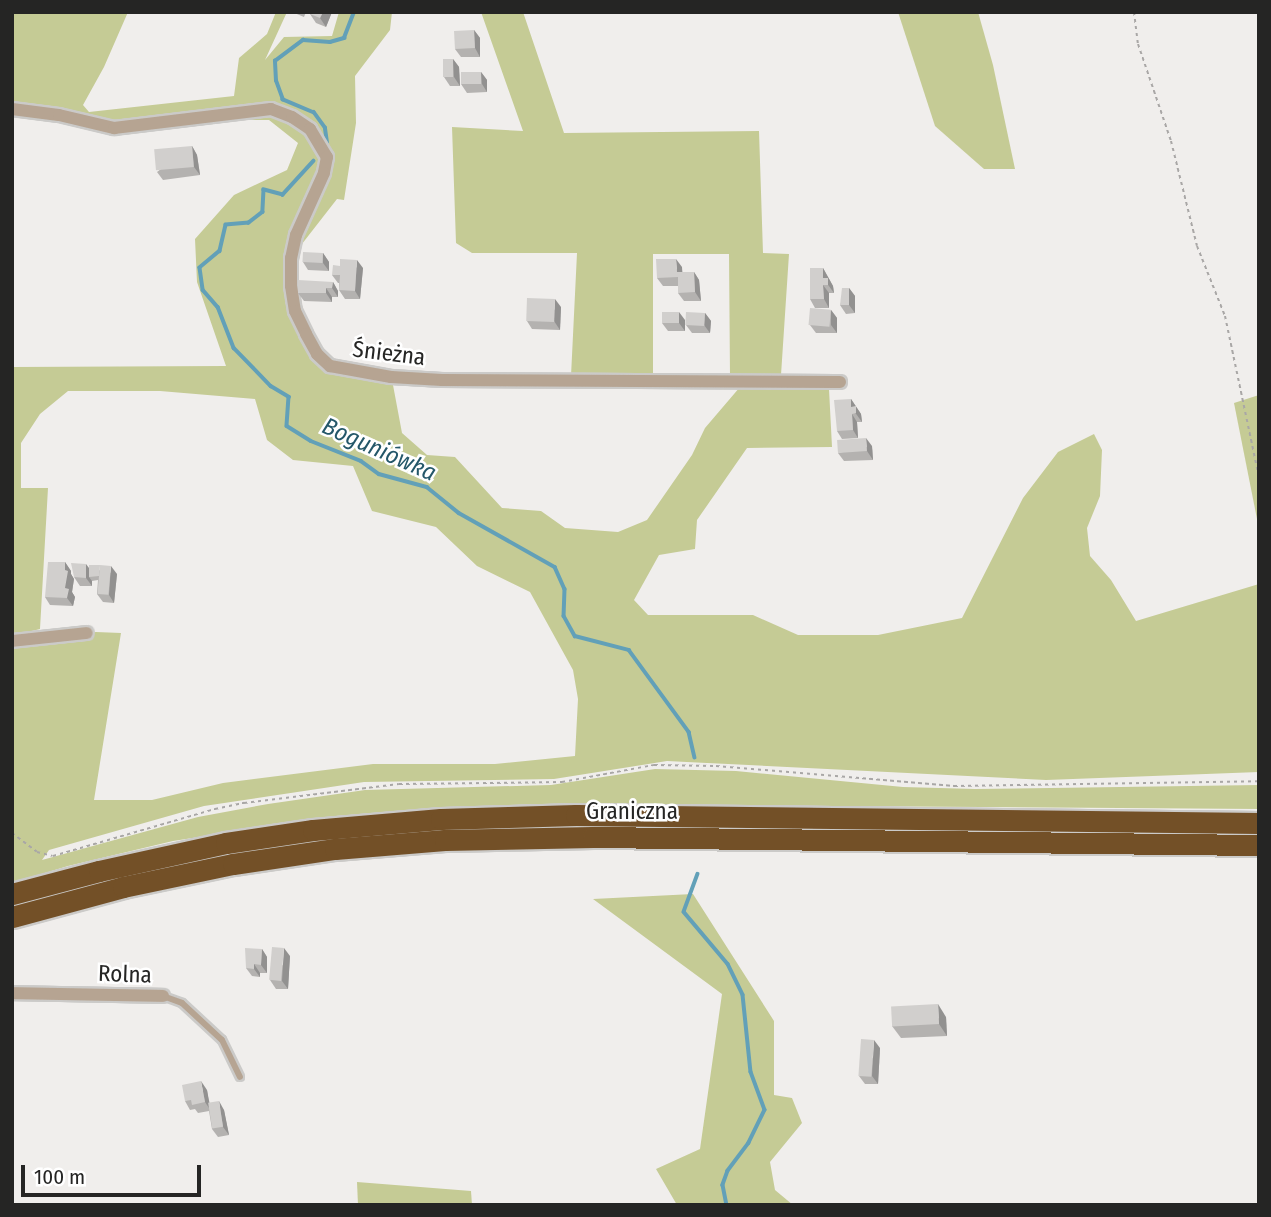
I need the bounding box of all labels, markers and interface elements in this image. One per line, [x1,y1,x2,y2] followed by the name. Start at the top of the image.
[351,335,427,371] street label: Śnieżna
[318,412,440,488] water label: Boguniówka
[586,797,678,825] street label: Graniczna
[98,959,152,989] street label: Rolna
[24,1150,205,1194] scale bar
[34,1164,85,1190] text: 100 m

